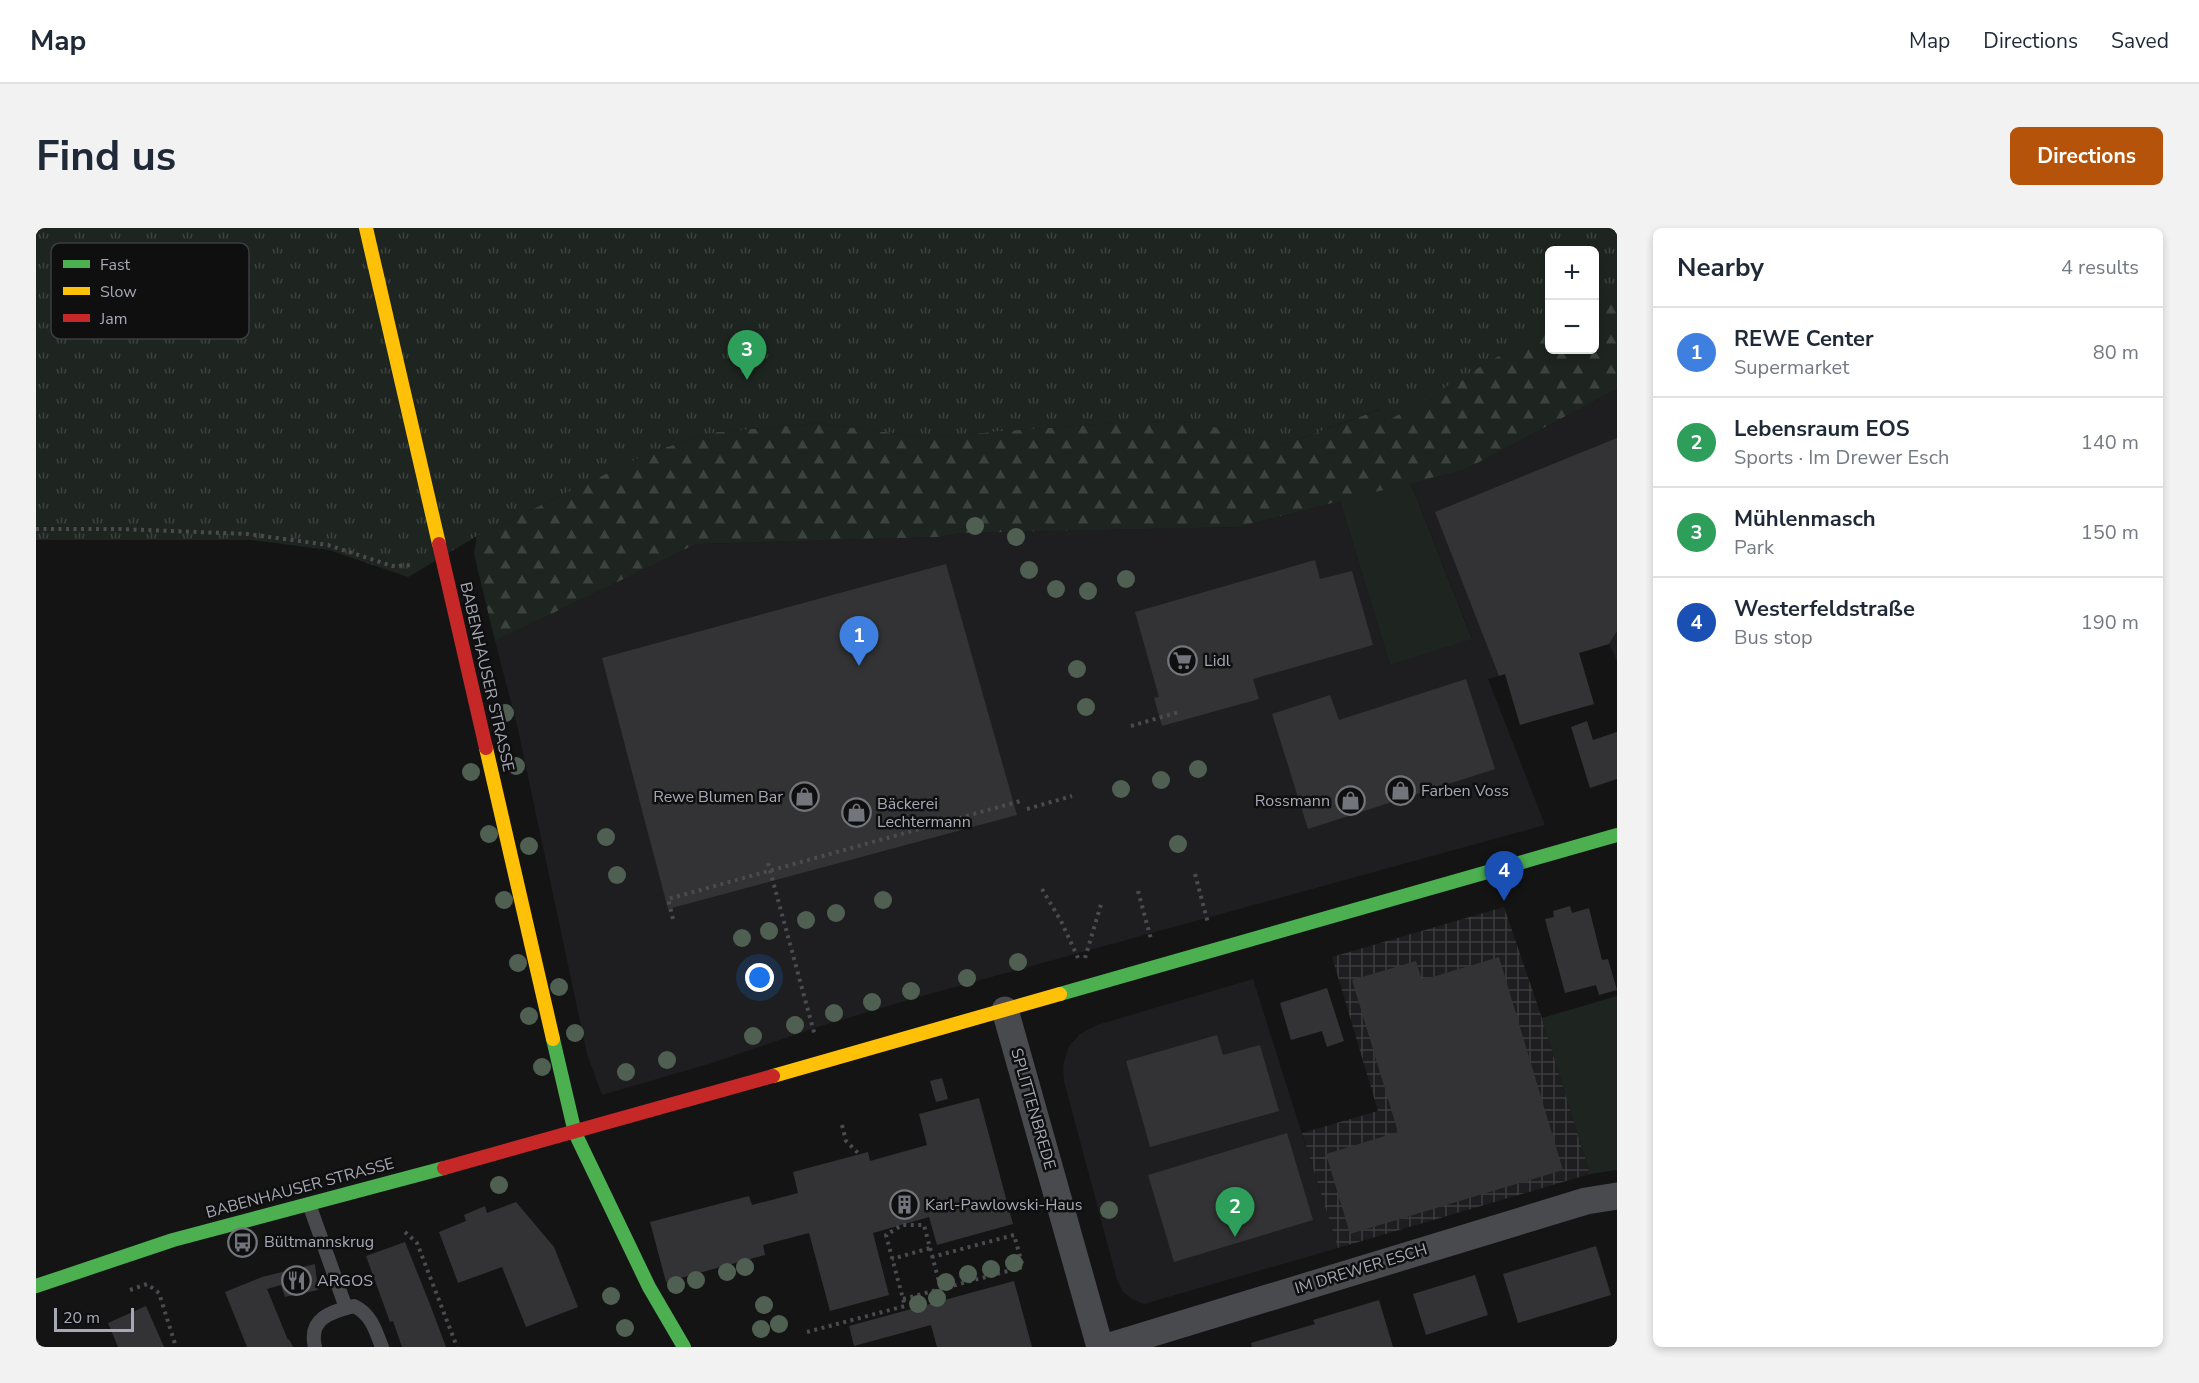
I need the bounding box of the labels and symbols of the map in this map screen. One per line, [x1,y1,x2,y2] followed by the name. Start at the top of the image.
[51,243,249,339] legend
[100,254,131,276] text: Fast
[100,281,137,303] text: Slow
[99,308,127,330] text: Jam
[728,330,766,380] pin: 3
[454,580,520,774] street label: BABENHAUSER STRASSE
[840,616,878,666] pin: 1
[1167,645,1199,677] supermarket icon: Lidl
[1204,650,1231,672] place label: Lidl
[1384,775,1416,807] shop icon: Farben Voss
[1421,780,1509,802] place label: Farben Voss
[788,781,820,813] shop icon: Rewe Blumen Bar
[1335,785,1367,817] shop icon: Rossmann
[653,786,783,808] place label: Rewe Blumen Bar
[1255,790,1330,812] place label: Rossmann
[877,793,971,833] place label: Bäckerei Lechtermann
[840,797,872,829] shop icon: Bäckerei Lechtermann
[1484,852,1524,901] pin: 4
[745,963,774,992] your location
[1005,1046,1061,1172] street label: SPLITTENBREDE
[203,1152,397,1224] street label: BABENHAUSER STRASSE
[1216,1188,1254,1237] pin: 2
[888,1189,920,1221] building icon: Karl-Pawlowski-Haus
[925,1194,1082,1216] place label: Karl-Pawlowski-Haus
[227,1226,259,1258] bus stop icon: Bültmannskrug
[264,1231,374,1253] place label: Bültmannskrug
[1292,1238,1430,1300] street label: IM DREWER ESCH
[280,1265,312,1297] restaurant icon: ARGOS
[317,1270,373,1292] place label: ARGOS
[54,1305,134,1332] scale bar

